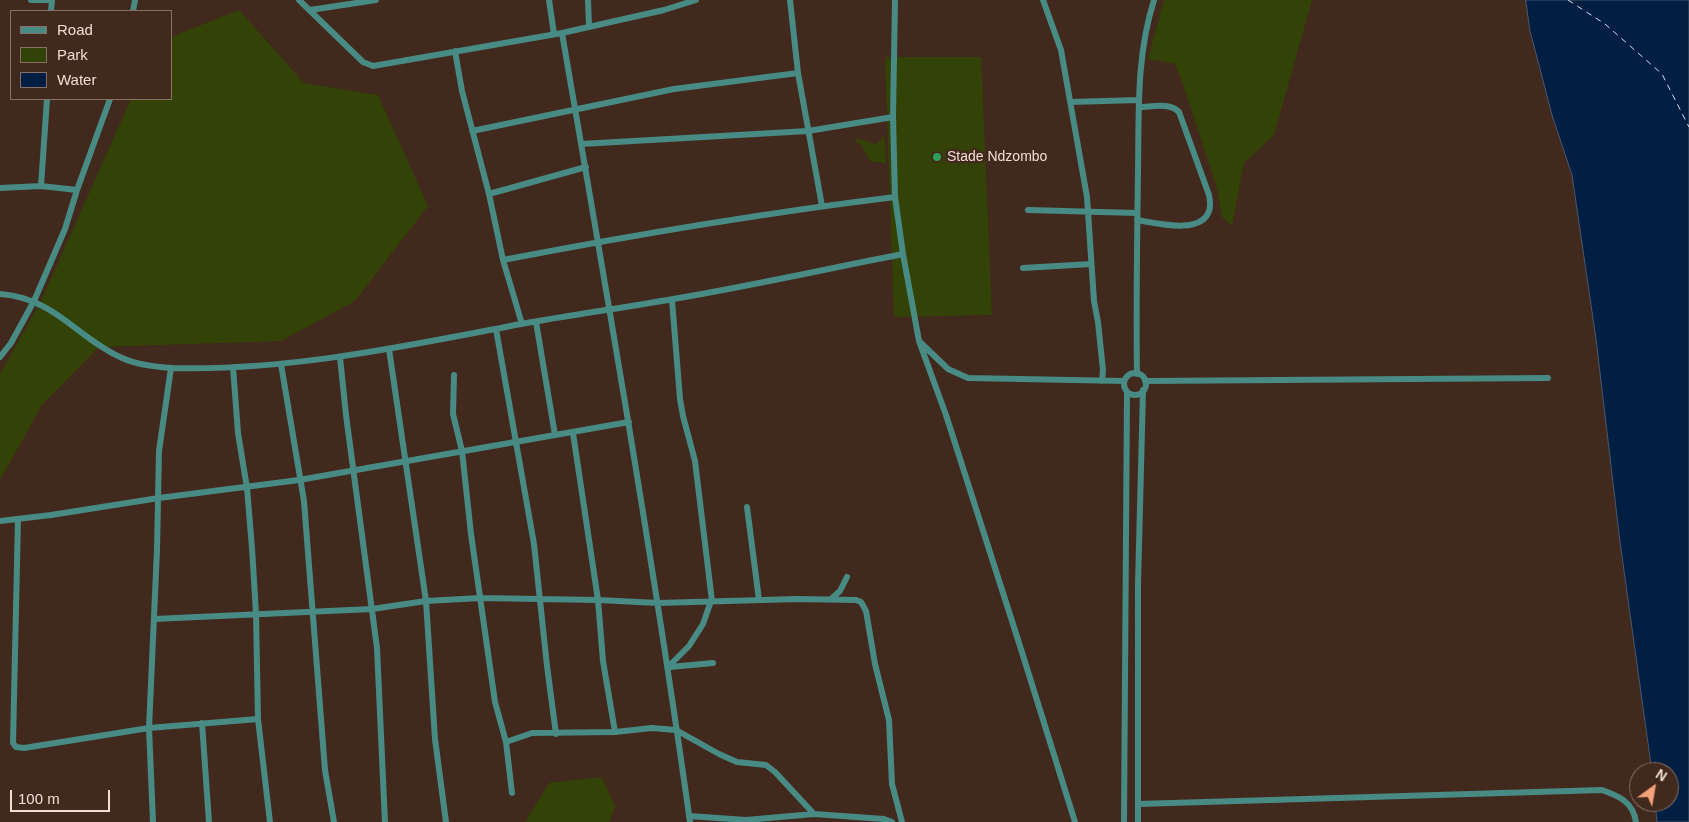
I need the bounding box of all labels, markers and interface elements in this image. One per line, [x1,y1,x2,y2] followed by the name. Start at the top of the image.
[10,10,172,100] legend
[57,21,93,38] text: Road
[57,46,88,63] text: Park
[57,71,96,88] text: Water
[947,149,1047,165] place label: Stade Ndzombo
[931,151,943,163] marker: Stade Ndzombo
[1629,762,1679,812] north arrow
[1653,766,1670,785] text: N
[12,780,112,812] scale bar
[18,790,60,807] text: 100 m

